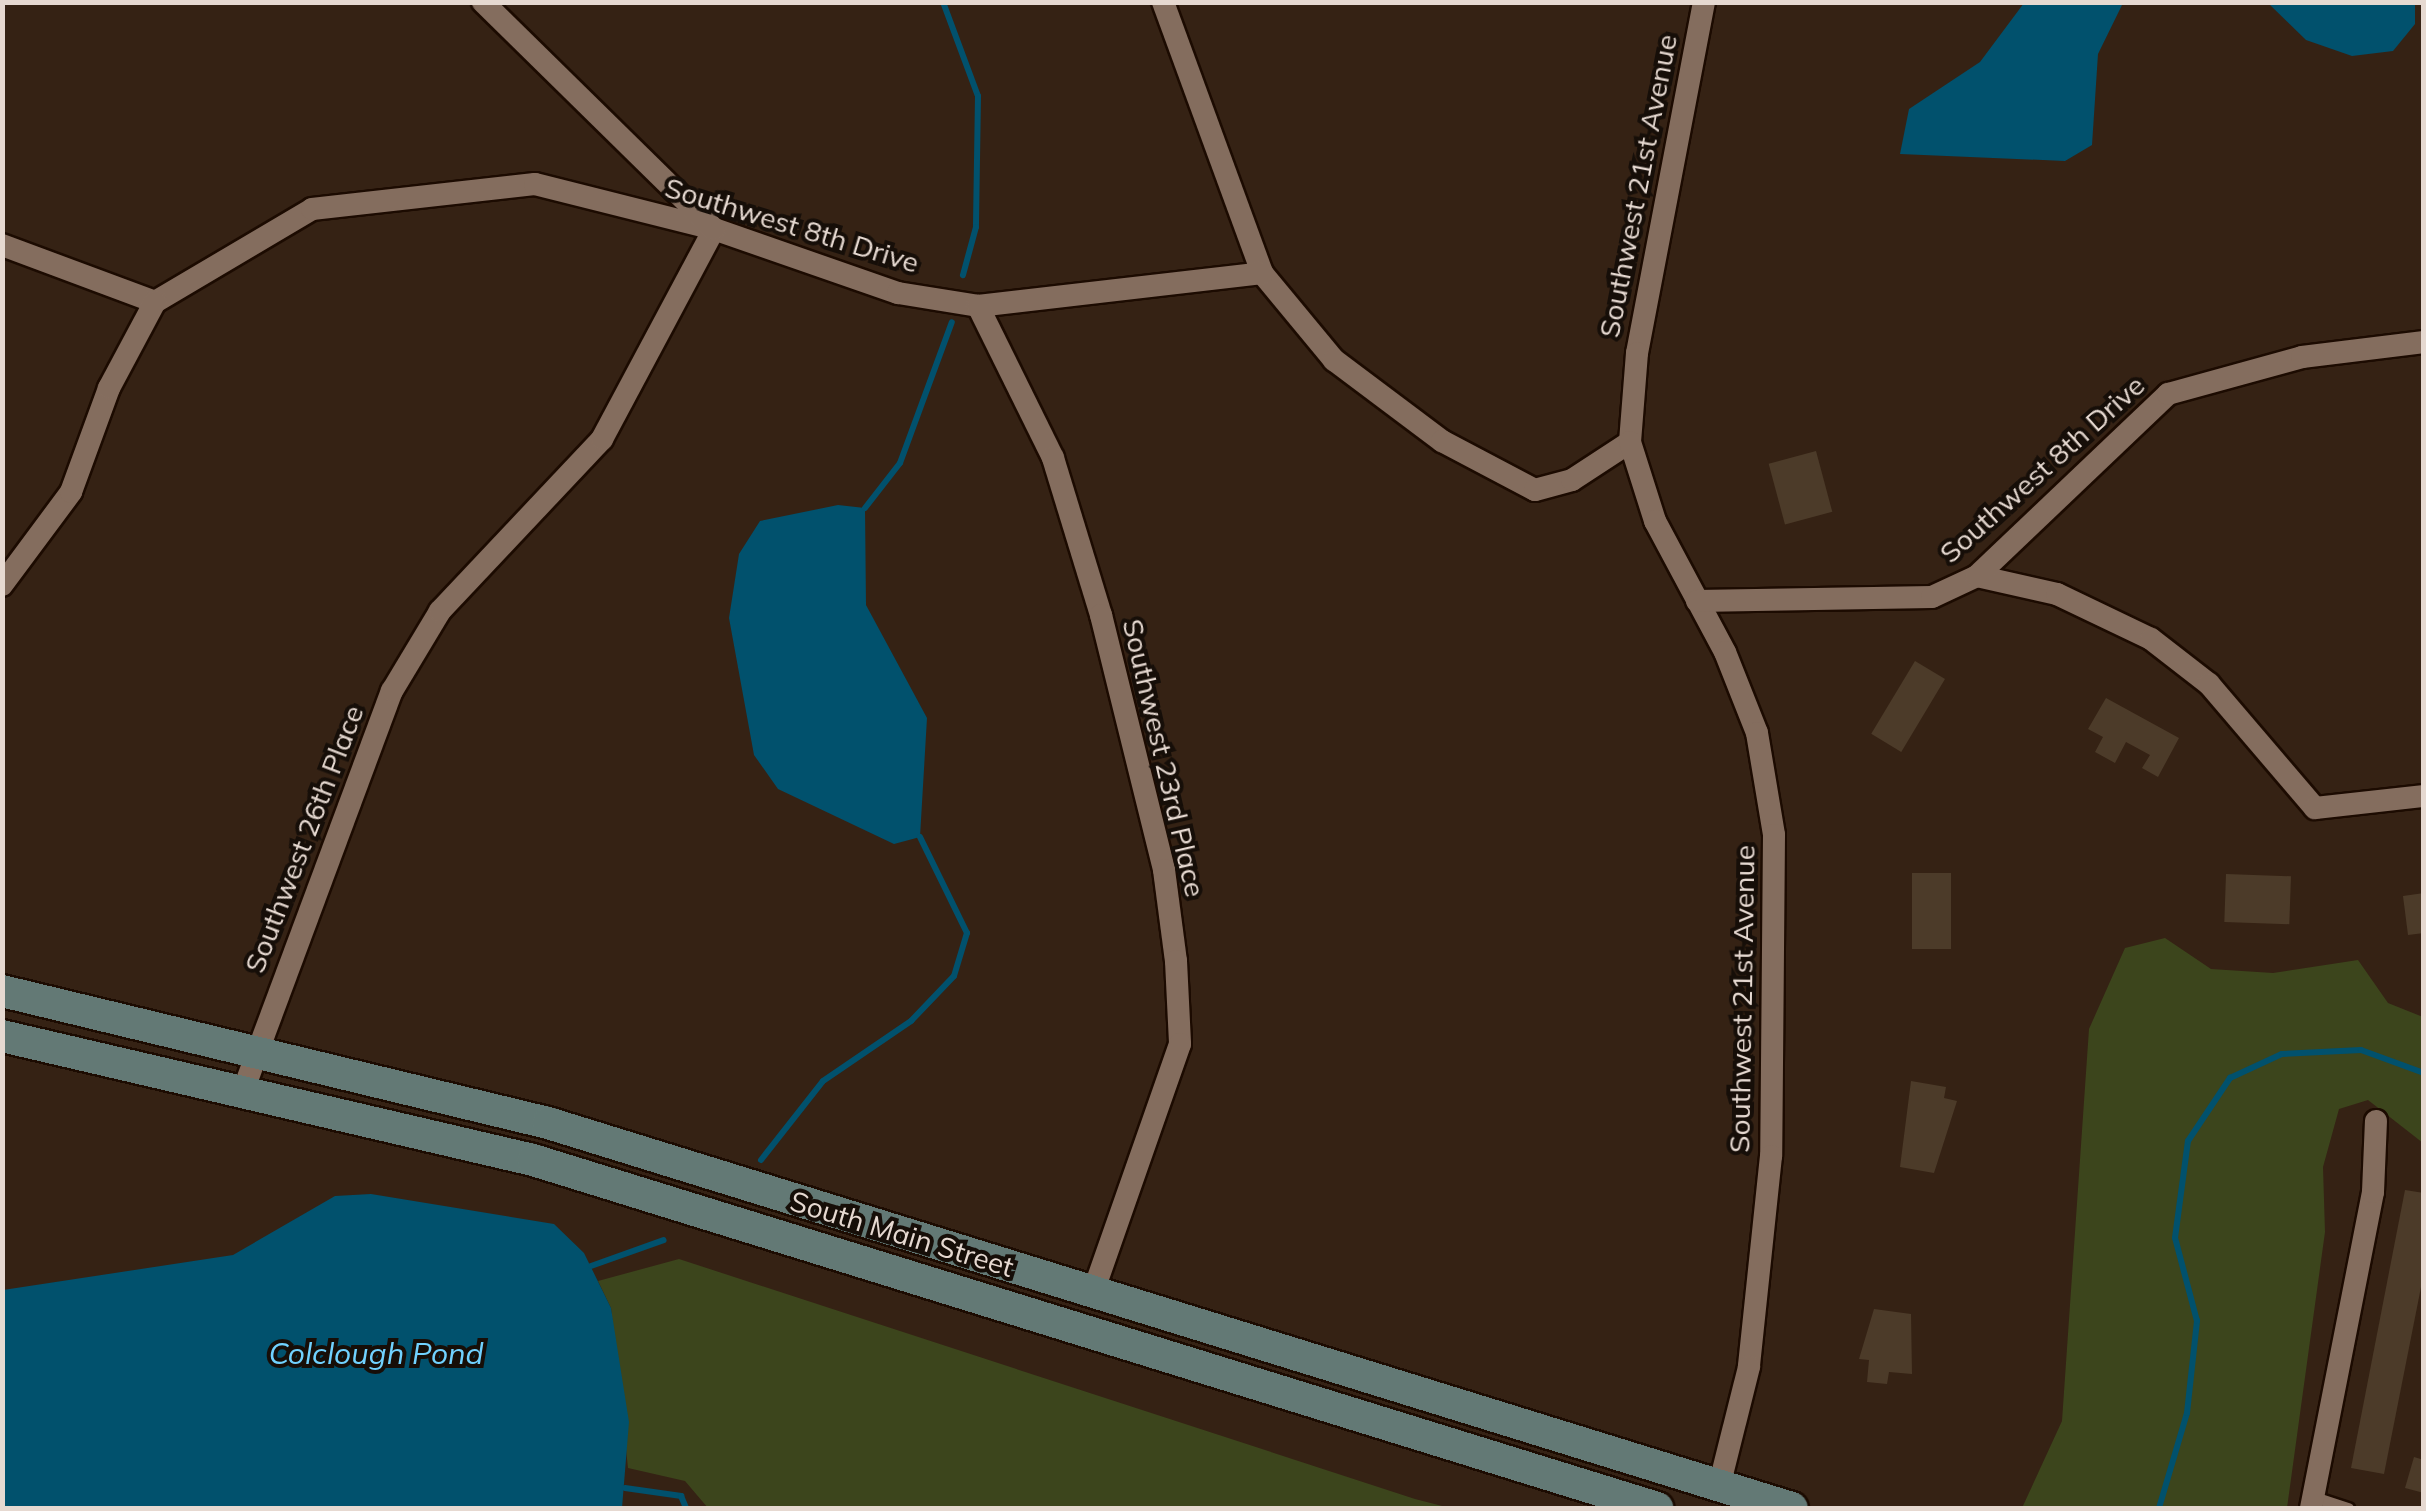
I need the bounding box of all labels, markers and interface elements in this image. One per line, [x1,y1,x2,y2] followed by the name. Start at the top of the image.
[1592,32,1684,340] street label: Southwest 21st Avenue
[661,170,923,280] street label: Southwest 8th Drive
[1933,368,2151,570] street label: Southwest 8th Drive
[1116,616,1212,900] street label: Southwest 23rd Place
[238,701,370,977] street label: Southwest 26th Place
[1723,845,1761,1153] street label: Southwest 21st Avenue
[786,1184,1018,1284] street label: South Main Street
[268,1335,484,1371] water label: Colclough Pond

